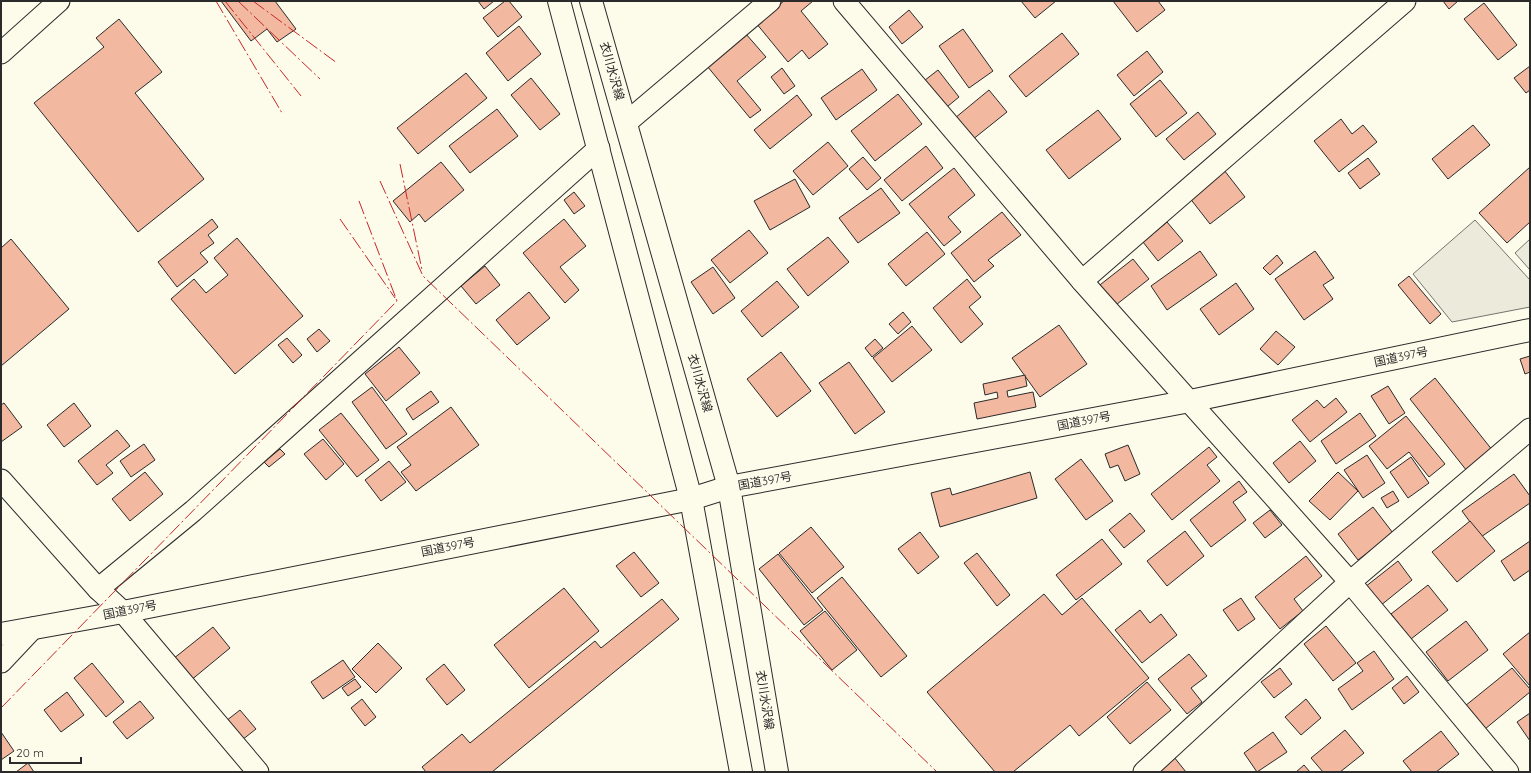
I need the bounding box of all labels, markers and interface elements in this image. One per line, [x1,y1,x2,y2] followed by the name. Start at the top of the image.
[597,40,628,102] street label: 衣川水沢線
[1373,343,1429,370] street label: 国道397号
[685,352,716,414] street label: 衣川水沢線
[1056,408,1112,433] street label: 国道397号
[737,468,793,493] street label: 国道397号
[420,534,476,559] street label: 国道397号
[102,597,158,622] street label: 国道397号
[753,669,778,731] street label: 衣川水沢線
[10,739,81,765] scale bar
[16,745,44,760] text: 20 m

